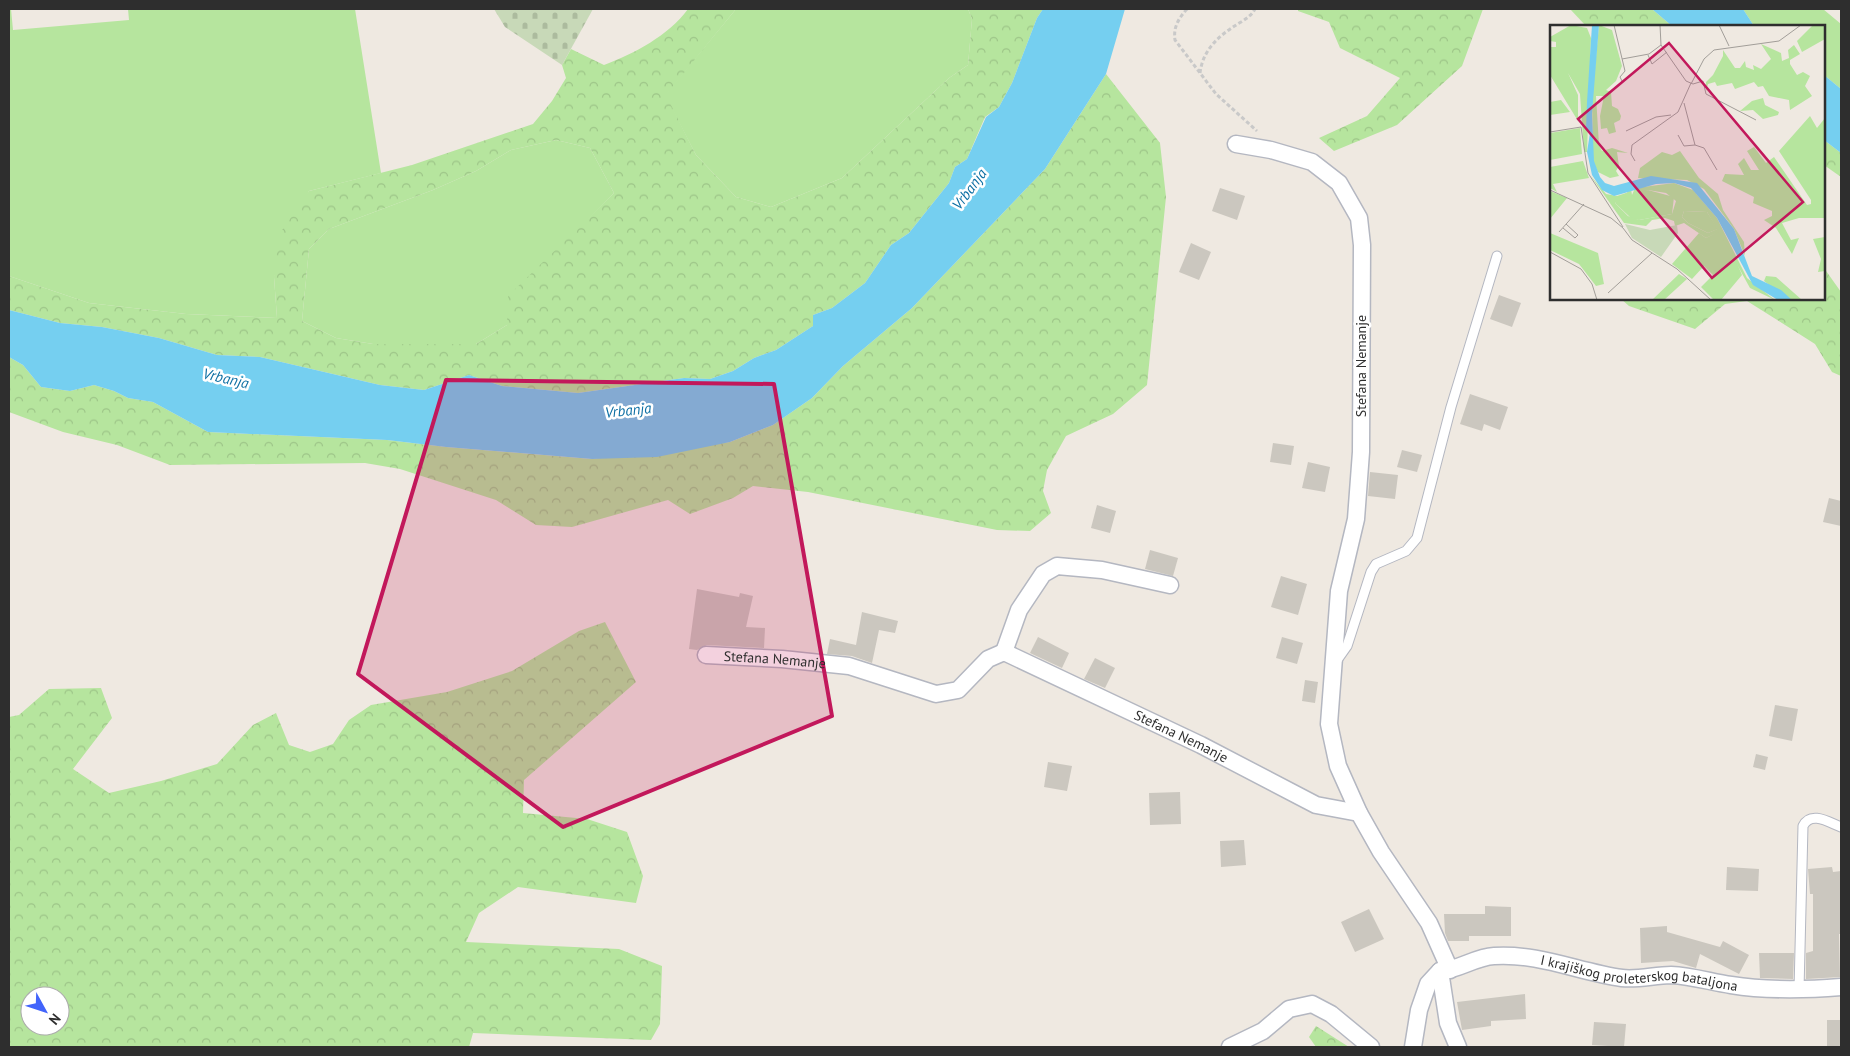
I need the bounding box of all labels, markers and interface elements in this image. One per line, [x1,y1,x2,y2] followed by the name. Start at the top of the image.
[1550,25,1825,300] inset map
[947,164,991,213] water label: Vrbanja
[1352,315,1370,417] street label: Stefana Nemanje
[201,364,251,393] water label: Vrbanja
[604,398,653,422] water label: Vrbanja
[723,647,827,673] street label: Stefana Nemanje
[1131,706,1231,767] street label: Stefana Nemanje
[1539,951,1739,995] street label: I krajiškog proleterskog bataljona
[20,986,70,1036] north arrow
[45,1010,65,1029] text: N

